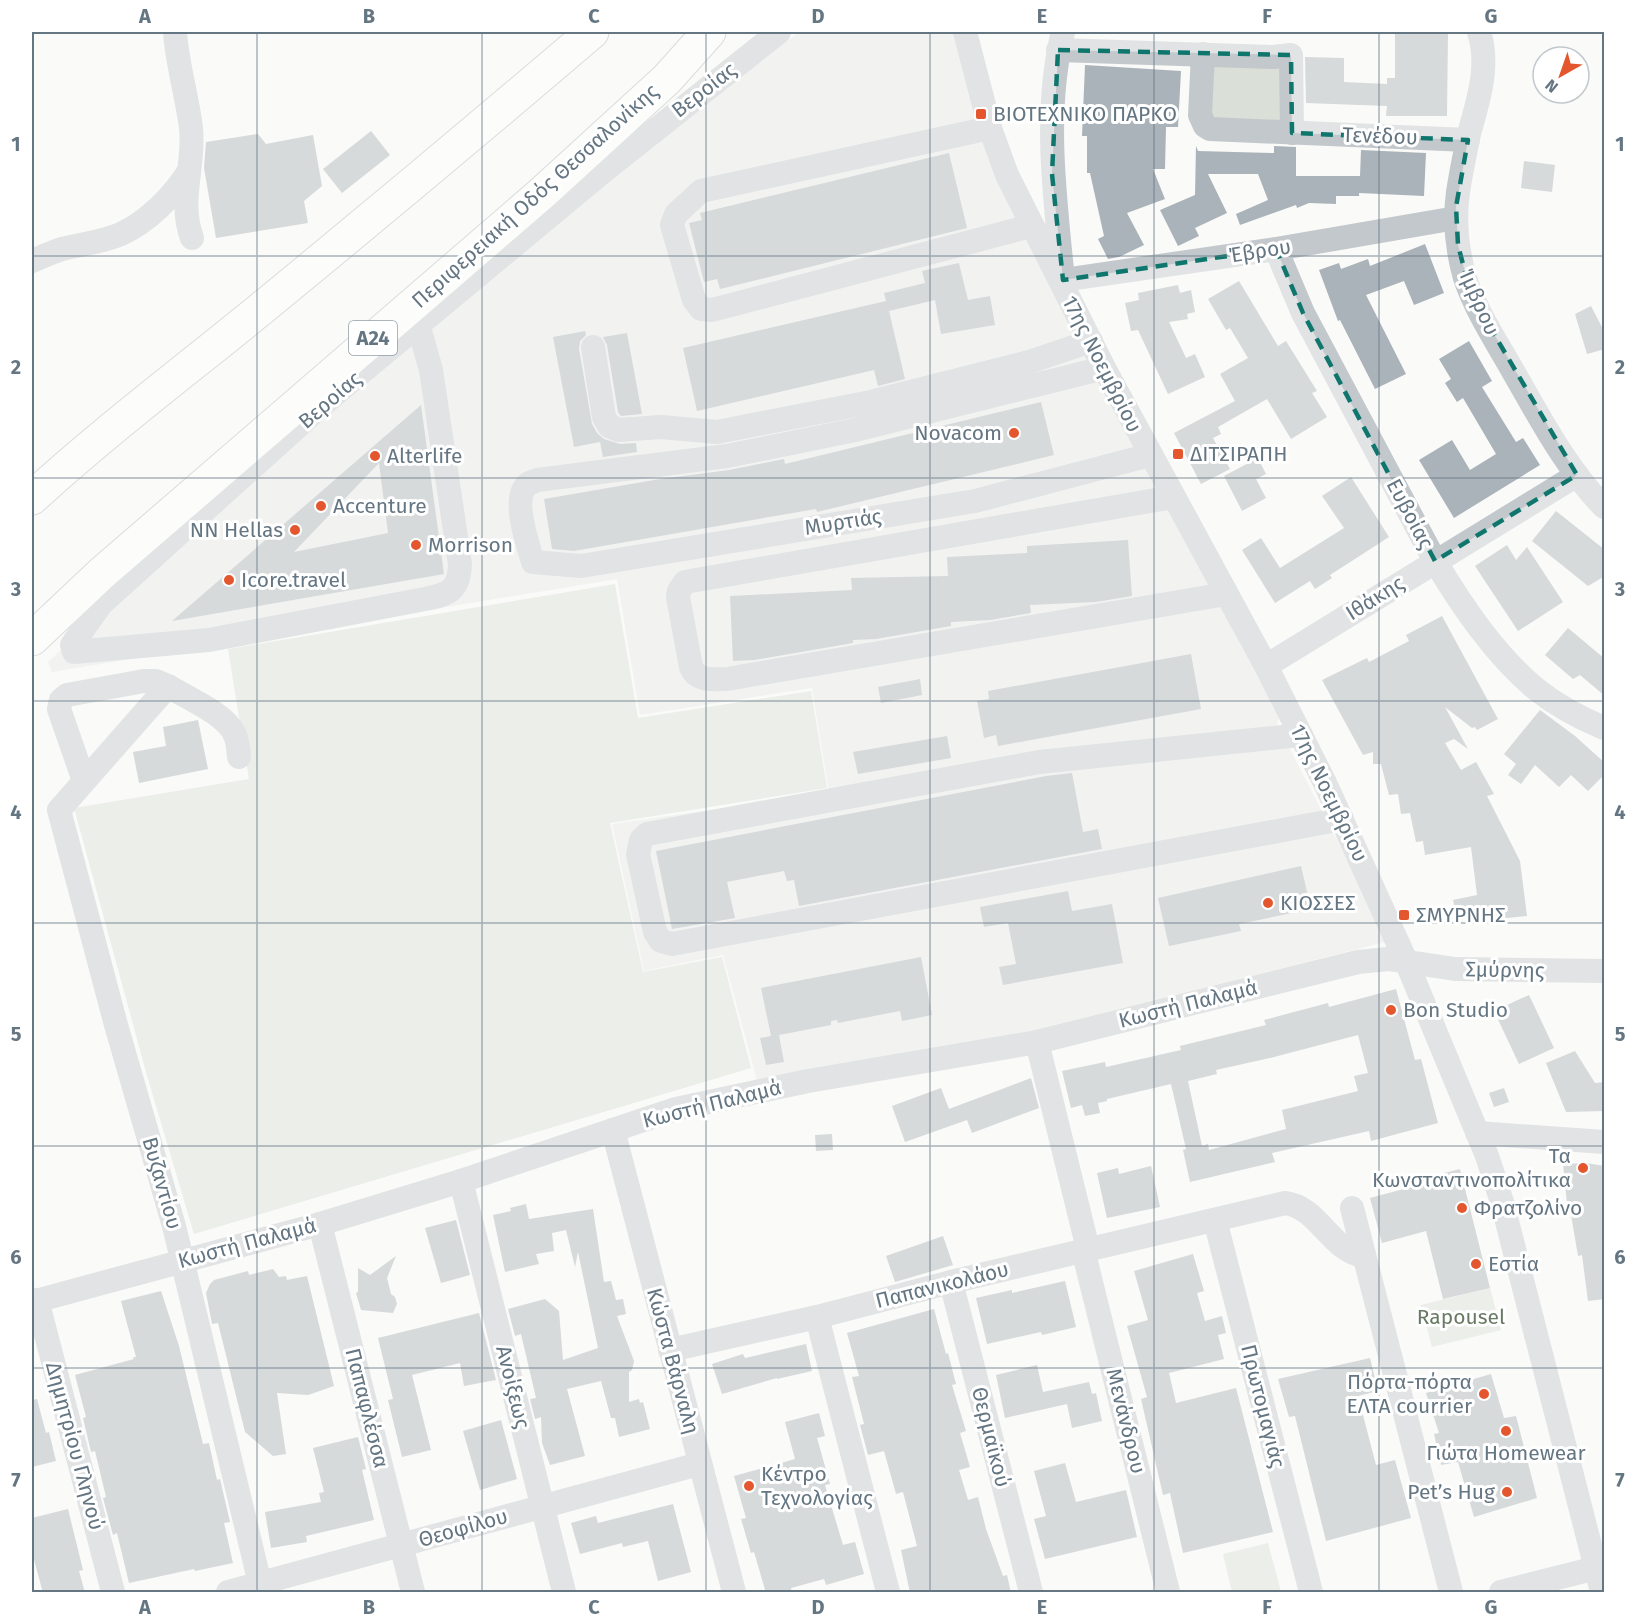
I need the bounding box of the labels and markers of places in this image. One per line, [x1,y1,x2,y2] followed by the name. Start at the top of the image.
[993,101,1177,127] place label: ΒΙΟΤΕΧΝΙΚΟ ΠΑΡΚΟ
[974,107,988,121] marker: ΒΙΟΤΕΧΝΙΚΟ ΠΑΡΚΟ
[914,420,1002,446] place label: Novacom
[1007,426,1021,440] marker: Novacom
[1190,441,1287,467] place label: ΔΙΤΣΙΡΑΠΗ
[387,443,462,469] place label: Alterlife
[1171,447,1185,461] marker: ΔΙΤΣΙΡΑΠΗ
[368,449,382,463] marker: Alterlife
[333,493,427,519] place label: Accenture
[314,499,328,513] marker: Accenture
[190,517,283,543] place label: NN Hellas
[288,523,302,537] marker: NN Hellas
[428,532,513,558] place label: Morrison
[409,538,423,552] marker: Morrison
[241,567,346,593] place label: Icore.travel
[222,573,236,587] marker: Icore.travel
[1280,890,1356,916] place label: ΚΙΟΣΣΕΣ
[1261,896,1275,910] marker: ΚΙΟΣΣΕΣ
[1416,902,1506,928] place label: ΣΜΥΡΝΗΣ
[1397,908,1411,922] marker: ΣΜΥΡΝΗΣ
[1403,997,1508,1023] place label: Bon Studio
[1384,1003,1398,1017] marker: Bon Studio
[1372,1143,1571,1193] place label: Τα Κωνσταντινοπολίτικα
[1576,1161,1590,1175] marker: Τα Κωνσταντινοπολίτικα
[1474,1195,1582,1221] place label: Φρατζολίνο
[1455,1201,1469,1215] marker: Φρατζολίνο
[1488,1251,1539,1277] place label: Εστία
[1469,1257,1483,1271] marker: Εστία
[1347,1369,1472,1419] place label: Πόρτα-πόρτα ΕΛΤΑ courrier
[1477,1387,1491,1401] marker: Πόρτα-πόρτα ΕΛΤΑ courrier
[1499,1424,1513,1438] marker: Γιώτα Homewear
[1426,1440,1586,1466] place label: Γιώτα Homewear
[761,1461,873,1511] place label: Κέντρο Τεχνολογίας
[742,1479,756,1493] marker: Κέντρο Τεχνολογίας
[1407,1479,1495,1505] place label: Pet’s Hug
[1500,1485,1514,1499] marker: Pet’s Hug

